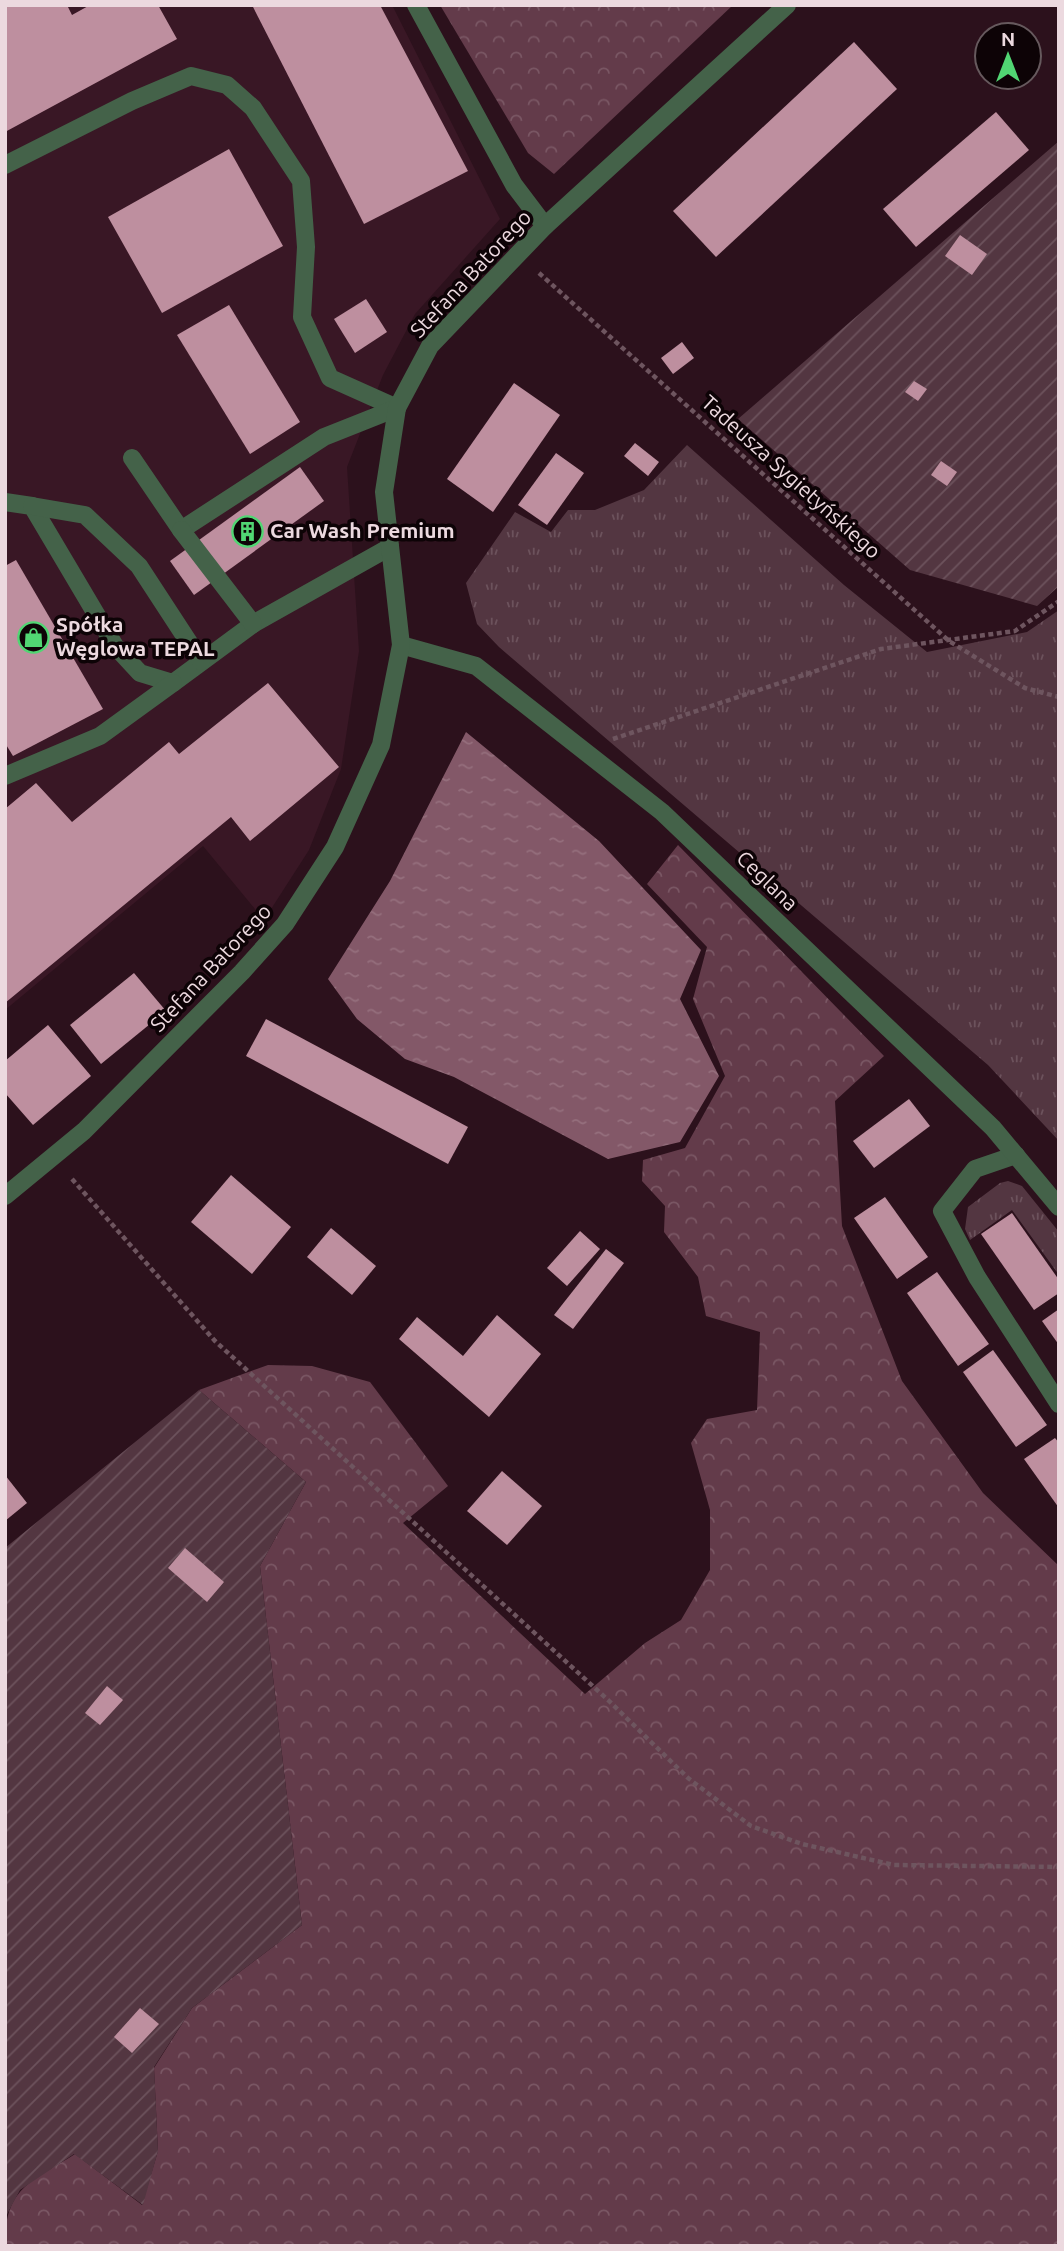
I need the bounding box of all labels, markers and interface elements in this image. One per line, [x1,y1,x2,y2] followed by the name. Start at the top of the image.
[973,21,1043,91] north arrow
[1001,28,1015,50] text: N
[405,205,536,342] street label: Stefana Batorego
[697,390,886,563] street label: Tadeusza Sygietyńskiego
[230,514,264,548] building icon: Car Wash Premium
[270,518,455,542] place label: Car Wash Premium
[56,612,215,660] place label: Spółka Węglowa TEPAL
[16,620,50,654] shop icon: Spółka Węglowa TEPAL
[732,845,803,915] street label: Ceglana
[145,899,276,1036] street label: Stefana Batorego

